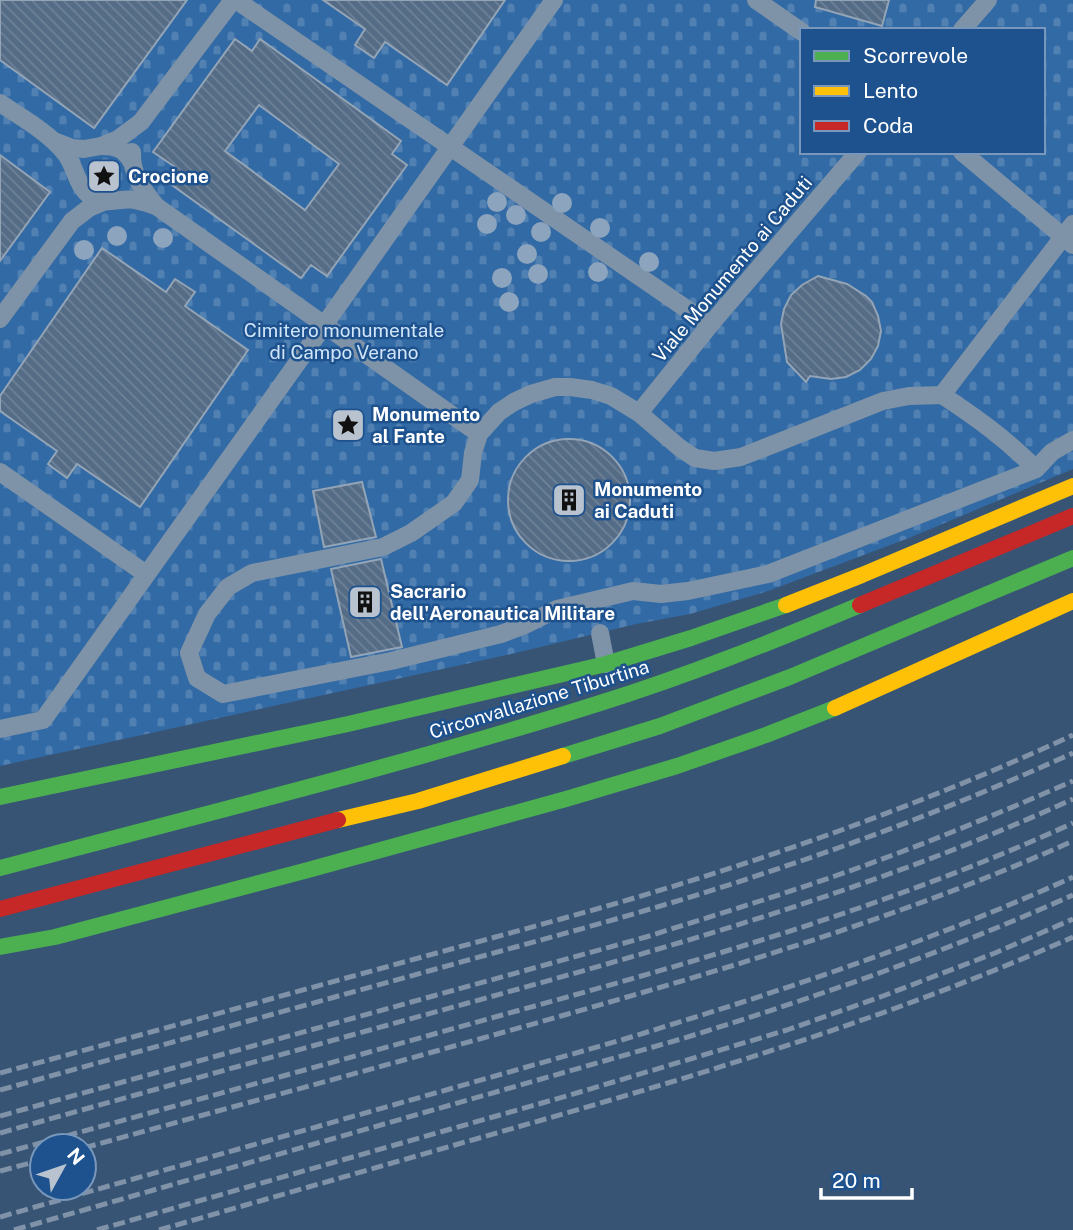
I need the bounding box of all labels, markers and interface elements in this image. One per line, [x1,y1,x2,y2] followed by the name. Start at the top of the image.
[800,28,1045,154] legend
[863,43,968,68] text: Scorrevole
[863,78,918,103] text: Lento
[863,113,913,138] text: Coda
[85,157,123,195] place icon: Crocione
[128,165,209,187] place label: Crocione
[648,172,816,366] street label: Viale Monumento ai Caduti
[244,319,444,363] park label: Cimitero monumentale di Campo Verano
[372,403,480,447] place label: Monumento al Fante
[329,406,367,444] place icon: Monumento al Fante
[594,478,702,522] place label: Monumento ai Caduti
[550,481,588,519] building icon: Monumento ai Caduti
[390,580,615,624] place label: Sacrario dell'Aeronautica Militare
[346,583,384,621] building icon: Sacrario dell'Aeronautica Militare
[427,655,651,743] street label: Circonvallazione Tiburtina
[28,1132,98,1202] north arrow
[63,1143,89,1169] text: N
[821,1156,912,1200] scale bar
[832,1168,881,1193] text: 20 m

